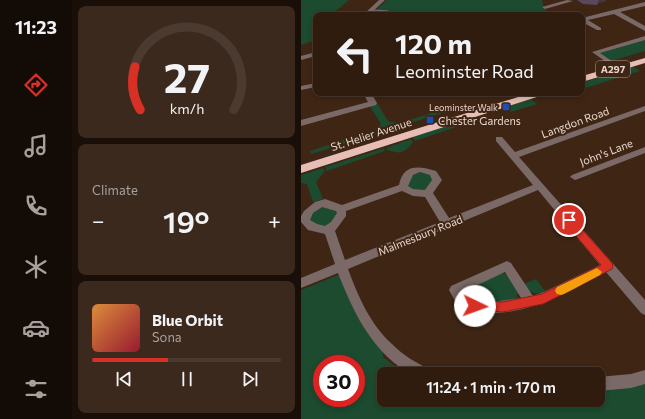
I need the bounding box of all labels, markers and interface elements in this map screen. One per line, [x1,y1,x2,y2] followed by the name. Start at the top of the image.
[15,16,57,38] text: 11:23
[395,26,472,60] text: 120 m
[329,28,381,80] icon: left
[163,51,210,102] text: 27
[395,60,534,82] text: Leominster Road
[596,61,630,77] road number: A297
[22,71,50,99] icon: directions
[169,98,204,116] text: km/h
[429,102,498,113] place label: Leominster Walk
[501,102,511,112] marker: Leominster Walk
[539,104,611,140] street label: Langdon Road
[438,114,521,127] place label: Chester Gardens
[329,115,413,153] street label: St. Helier Avenue
[425,115,435,125] marker: Chester Gardens
[22,132,50,160] icon: music
[578,136,635,169] street label: John's Lane
[92,182,138,198] text: Climate
[22,192,50,220] icon: phone
[163,202,209,239] text: 19°
[552,203,586,237] pin
[92,207,105,234] text: −
[268,207,281,234] text: +
[558,209,580,231] icon: arrive
[376,212,464,258] street label: Malmesbury Road
[22,253,50,281] icon: climate
[454,285,496,327] position arrow
[152,311,223,329] text: Blue Orbit
[22,314,50,342] icon: car
[152,329,182,345] text: Sona
[313,355,365,407] speed limit sign: 30
[113,368,135,390] icon: previous
[176,368,198,390] icon: pause
[239,368,261,390] icon: next
[22,375,50,403] icon: filters
[426,378,556,396] text: 11:24 · 1 min · 170 m

